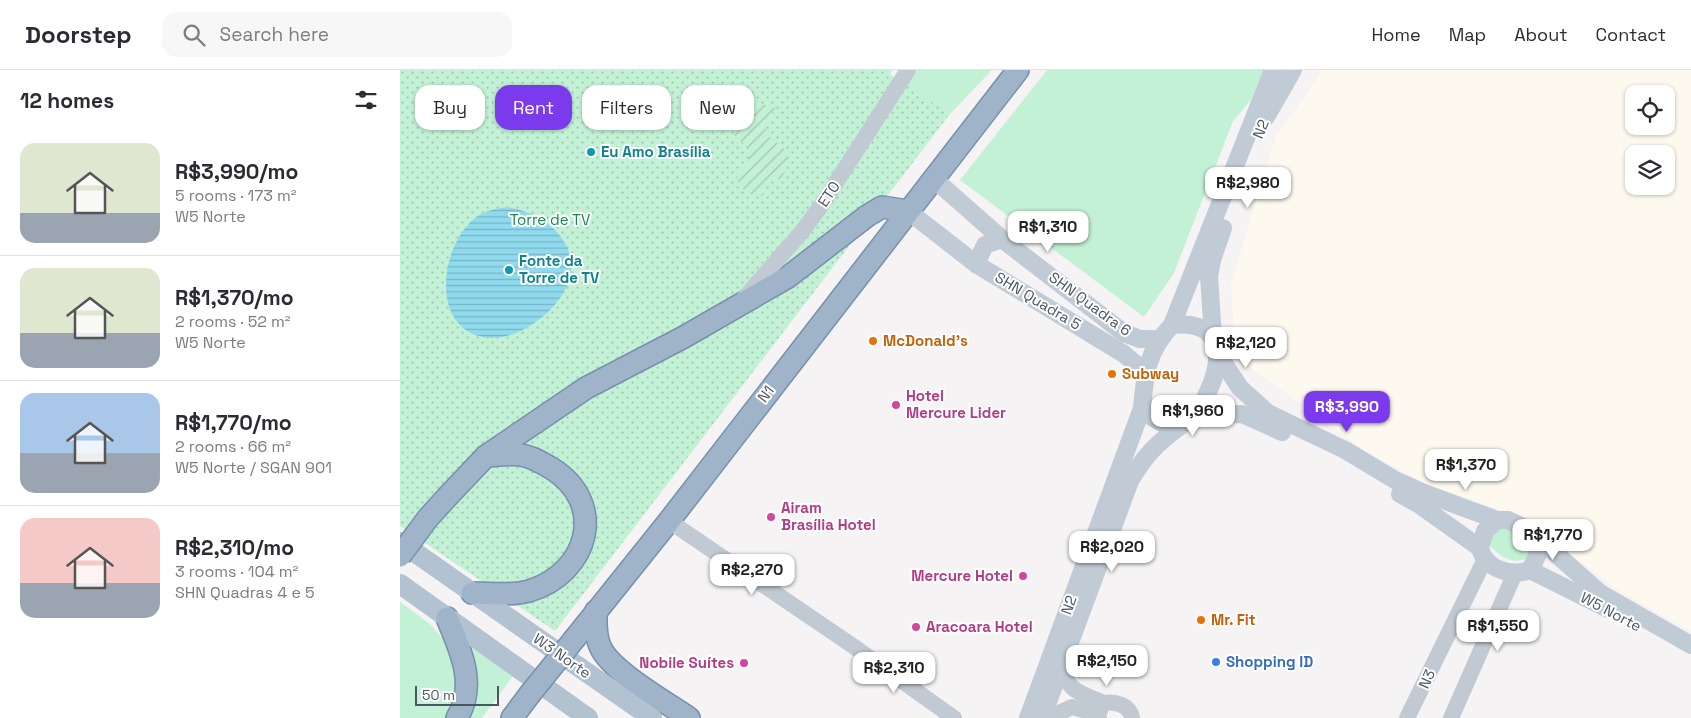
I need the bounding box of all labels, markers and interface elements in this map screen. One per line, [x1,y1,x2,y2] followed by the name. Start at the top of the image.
[162,12,512,57] search box
[25,19,132,50] text: Doorstep
[180,21,208,49] icon: search
[220,22,329,47] text: Search here
[1372,23,1421,46] text: Home
[1449,23,1486,46] text: Map
[1514,23,1568,46] text: About
[1596,23,1666,46] text: Contact
[415,85,485,130] chip: Buy
[495,85,572,130] chip: Rent
[582,85,671,130] chip: Filters
[681,85,754,130] chip: New
[1625,85,1675,195] map controls
[1625,85,1675,135] button: locate
[352,86,380,114] icon: filters
[20,87,114,114] text: 12 homes
[1248,116,1273,141] street label: N2
[601,142,711,161] place label: Eu Amo Brasília
[1625,145,1675,195] button: layers
[585,146,597,158] marker: Eu Amo Brasília
[175,158,298,185] text: R$3,990/mo
[60,163,120,223] icon: home
[1202,166,1294,209] pin: R$2,980
[1216,172,1280,193] text: R$2,980
[813,177,844,210] street label: ETO
[175,185,297,206] text: 5 rooms · 173 m²
[175,206,246,227] text: W5 Norte
[510,210,590,229] park label: Torre de TV
[1002,210,1094,253] pin: R$1,310
[1019,216,1077,237] text: R$1,310
[519,251,599,287] place label: Fonte da Torre de TV
[503,264,515,276] marker: Fonte da Torre de TV
[992,267,1085,334] street label: SHN Quadra 5
[1045,267,1135,340] street label: SHN Quadra 6
[175,284,294,311] text: R$1,370/mo
[60,288,120,348] icon: home
[175,311,291,332] text: 2 rooms · 52 m²
[1200,326,1292,369] pin: R$2,120
[883,331,968,350] place label: McDonald's
[175,332,246,353] text: W5 Norte
[1216,332,1276,353] text: R$2,120
[867,335,879,347] marker: McDonald's
[1122,364,1179,383] place label: Subway
[1106,368,1118,380] marker: Subway
[753,381,778,406] street label: N1
[906,386,1006,422] place label: Hotel Mercure Lider
[1301,390,1393,433] pin: R$3,990
[1147,394,1239,437] pin: R$1,960
[1315,396,1379,417] text: R$3,990
[890,399,902,411] marker: Hotel Mercure Lider
[1162,400,1224,421] text: R$1,960
[175,409,292,436] text: R$1,770/mo
[60,413,120,473] icon: home
[175,436,291,457] text: 2 rooms · 66 m²
[1420,448,1512,491] pin: R$1,370
[1436,454,1496,475] text: R$1,370
[175,457,332,478] text: W5 Norte / SGAN 901
[781,498,876,534] place label: Airam Brasília Hotel
[765,511,777,523] marker: Airam Brasília Hotel
[1507,518,1599,561] pin: R$1,770
[1523,524,1583,545] text: R$1,770
[1066,530,1158,573] pin: R$2,020
[175,534,294,561] text: R$2,310/mo
[1080,536,1144,557] text: R$2,020
[60,538,120,598] icon: home
[706,554,798,596] pin: R$2,270
[721,559,783,580] text: R$2,270
[175,561,298,582] text: 3 rooms · 104 m²
[911,566,1013,585] place label: Mercure Hotel
[1017,570,1029,582] marker: Mercure Hotel
[175,582,315,603] text: SHN Quadras 4 e 5
[1577,588,1645,636] street label: W5 Norte
[1056,593,1081,617] street label: N2
[1211,610,1256,629] place label: Mr. Fit
[1452,610,1544,652] pin: R$1,550
[1195,614,1207,626] marker: Mr. Fit
[1467,615,1529,636] text: R$1,550
[926,617,1033,636] place label: Aracoara Hotel
[910,621,922,633] marker: Aracoara Hotel
[530,629,595,682] street label: W3 Norte
[1061,644,1153,687] pin: R$2,150
[1077,650,1137,671] text: R$2,150
[848,652,940,694] pin: R$2,310
[1226,652,1313,671] place label: Shopping ID
[639,653,734,672] place label: Nobile Suítes
[1210,656,1222,668] marker: Shopping ID
[738,657,750,669] marker: Nobile Suítes
[863,657,925,678] text: R$2,310
[1414,666,1439,691] street label: N3
[415,683,499,706] scale bar
[422,686,455,704] text: 50 m

